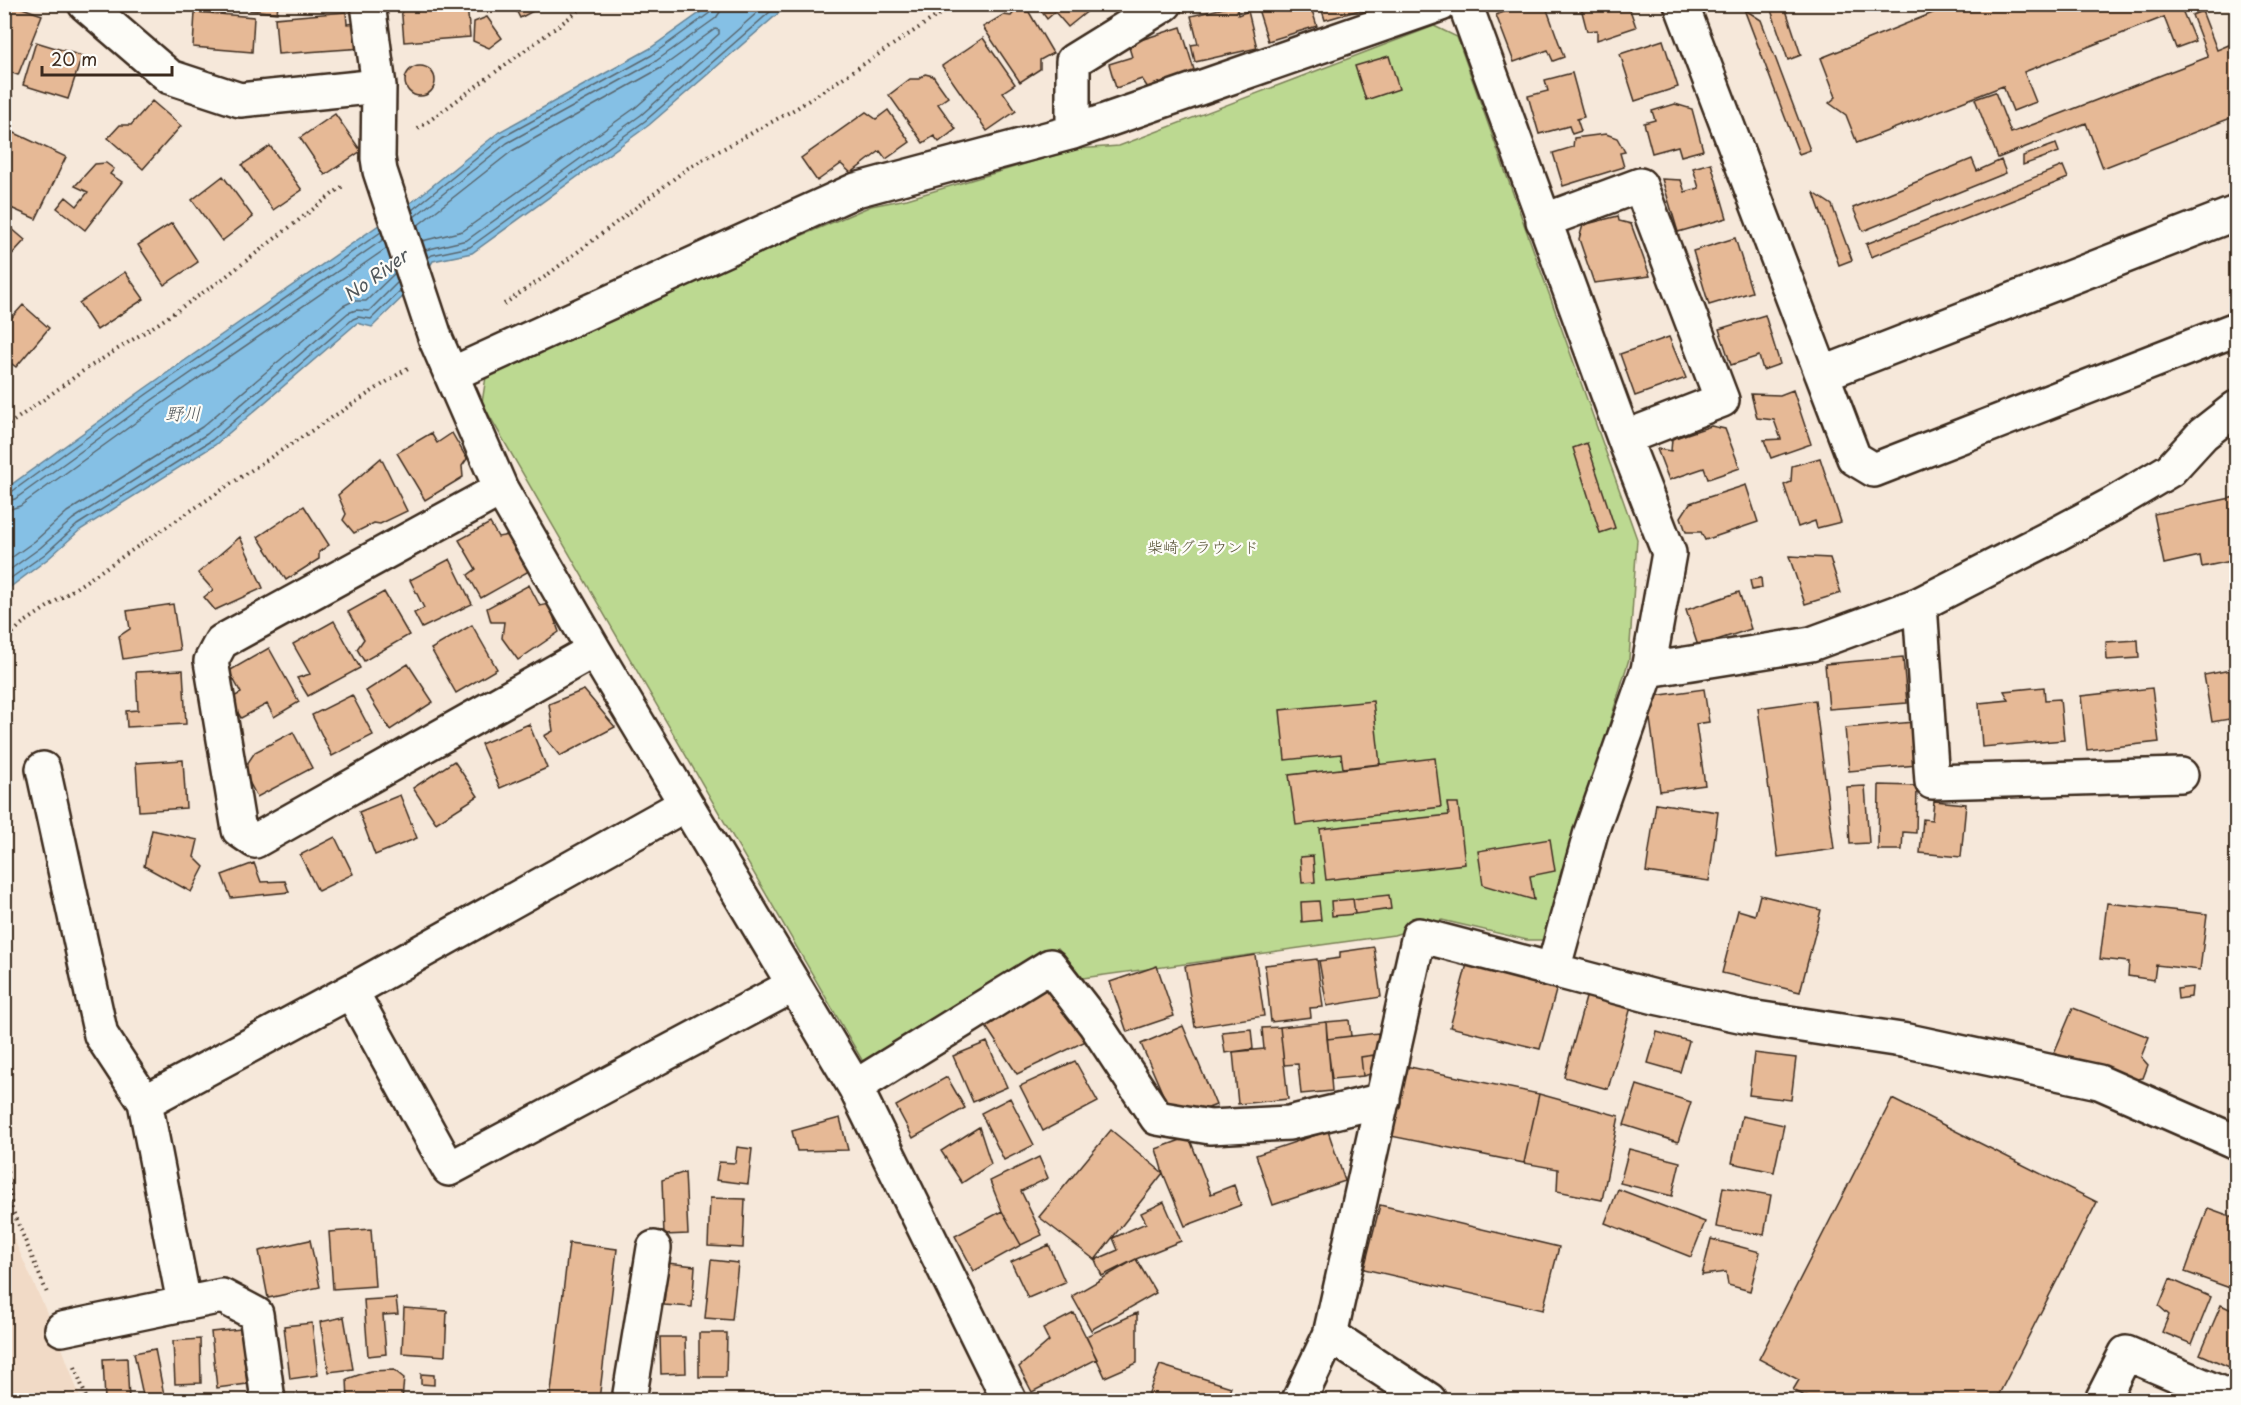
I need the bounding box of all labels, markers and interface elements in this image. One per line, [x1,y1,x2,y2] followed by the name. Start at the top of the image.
[42,39,172,77] scale bar
[51,45,97,72] text: 20 m
[337,240,415,308] water label: No River
[165,399,201,426] water label: 野川
[1147,534,1259,558] park label: 柴崎グラウンド

